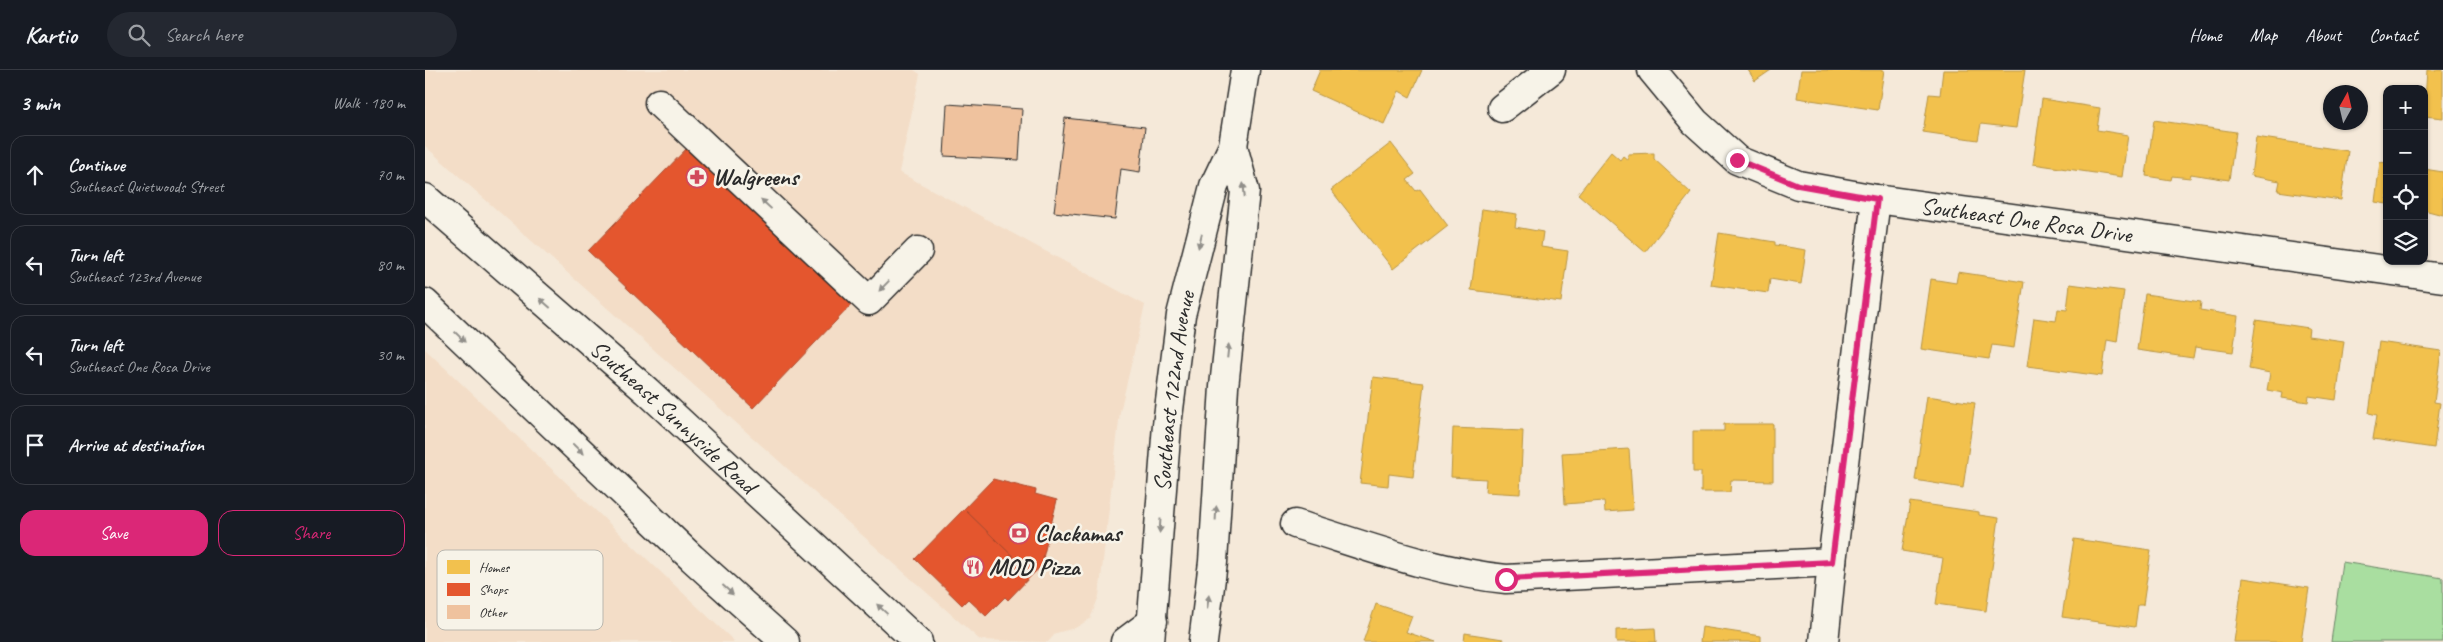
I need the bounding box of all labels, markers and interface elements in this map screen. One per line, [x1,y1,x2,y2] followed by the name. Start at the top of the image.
[107,12,457,57] search box
[25,20,77,50] text: Kartio
[125,21,153,49] icon: search
[165,23,242,47] text: Search here
[2189,24,2222,46] text: Home
[2250,24,2277,46] text: Map
[2305,24,2341,46] text: About
[2369,24,2418,46] text: Contact
[2323,85,2368,130] north arrow
[2383,85,2428,265] map controls
[2383,85,2428,130] button: +
[20,90,60,116] text: 3 min
[333,93,405,113] text: Walk · 180 m
[2383,130,2428,175] button: −
[1726,149,1749,172] route end
[68,153,125,177] text: Continue
[21,161,49,189] icon: ahead
[713,162,801,192] place label: Walgreens
[377,165,404,185] text: 70 m
[685,165,709,189] pharmacy icon: Walgreens
[2383,175,2428,220] button: locate
[68,177,224,197] text: Southeast Quietwoods Street
[1240,181,1248,197] one-way arrow
[1919,190,2136,250] street label: Southeast One Rosa Drive
[761,198,773,210] one-way arrow
[2383,220,2428,265] button: layers
[1195,234,1203,249] one-way arrow
[68,243,123,267] text: Turn left
[21,251,49,279] icon: left
[377,255,404,275] text: 80 m
[68,267,201,287] text: Southeast 123rd Avenue
[878,279,890,291] one-way arrow
[1147,286,1202,493] street label: Southeast 122nd Avenue
[539,297,552,308] one-way arrow
[454,331,466,343] one-way arrow
[68,333,123,357] text: Turn left
[584,333,766,502] street label: Southeast Sunnyside Road
[21,341,49,369] icon: left
[1224,343,1232,359] one-way arrow
[377,345,404,365] text: 30 m
[68,357,210,377] text: Southeast One Rosa Drive
[21,431,49,459] icon: arrive
[68,433,204,457] text: Arrive at destination
[572,443,584,455] one-way arrow
[1213,505,1221,521] one-way arrow
[20,510,208,556] button: Save
[218,510,405,556] button: Share
[1035,518,1124,548] place label: Clackamas
[1155,519,1163,535] one-way arrow
[1007,521,1031,545] bank icon: Clackamas
[437,550,603,630] legend
[989,552,1082,582] place label: MOD Pizza
[961,555,985,579] restaurant icon: MOD Pizza
[479,559,510,576] text: Homes
[1495,568,1518,591] route start
[479,581,509,598] text: Shops
[721,584,733,596] one-way arrow
[1204,594,1212,610] one-way arrow
[877,603,889,615] one-way arrow
[479,604,508,621] text: Other

